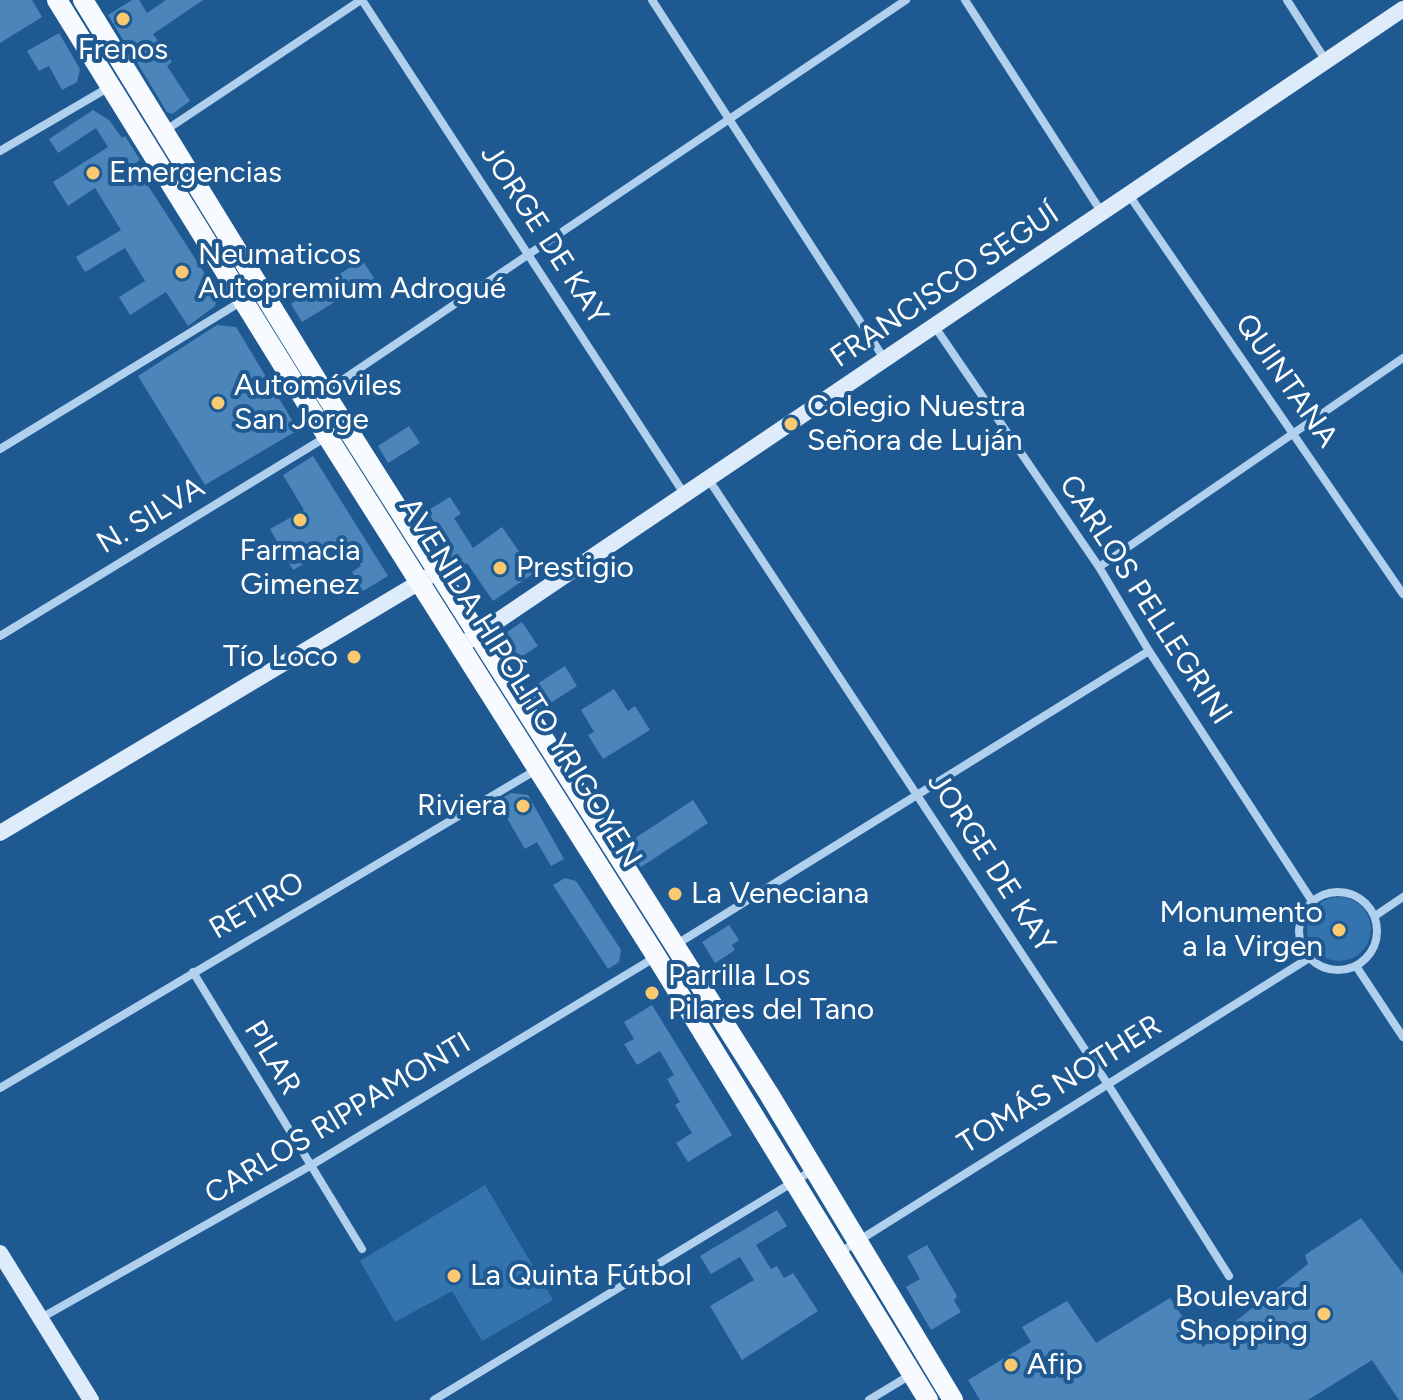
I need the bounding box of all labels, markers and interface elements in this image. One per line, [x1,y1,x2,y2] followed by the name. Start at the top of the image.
[114,10,132,28] marker: Frenos
[78,32,168,68] place label: Frenos
[472,138,616,332] street label: JORGE DE KAY
[109,155,282,191] place label: Emergencias
[84,164,102,182] marker: Emergencias
[824,196,1066,376] street label: FRANCISCO SEGUÍ
[198,237,506,308] place label: Neumaticos Autopremium Adrogué
[173,263,191,281] marker: Neumaticos Autopremium Adrogué
[1227,307,1345,455] street label: QUINTANA
[234,368,402,438] place label: Automóviles San Jorge
[807,389,1025,460] place label: Colegio Nuestra Señora de Luján
[209,394,227,412] marker: Automóviles San Jorge
[782,415,800,433] marker: Colegio Nuestra Señora de Luján
[1051,469,1239,731] street label: CARLOS PELLEGRINI
[91,470,211,562] street label: N. SILVA
[391,491,649,875] street label: AVENIDA HIPÓLITO YRIGOYEN
[291,511,309,529] marker: Farmacia Gimenez
[240,533,360,604] place label: Farmacia Gimenez
[516,550,634,586] place label: Prestigio
[491,559,509,577] marker: Prestigio
[223,639,338,675] place label: Tío Loco
[345,648,363,666] marker: Tío Loco
[919,766,1063,960] street label: JORGE DE KAY
[417,788,507,824] place label: Riviera
[514,797,532,815] marker: Riviera
[203,865,311,947] street label: RETIRO
[691,876,869,912] place label: La Veneciana
[666,885,684,903] marker: La Veneciana
[1159,895,1323,966] place label: Monumento a la Virgen
[1330,921,1348,939] marker: Monumento a la Virgen
[668,958,874,1028] place label: Parrilla Los Pilares del Tano
[643,984,661,1002] marker: Parrilla Los Pilares del Tano
[952,1008,1168,1162] street label: TOMÁS NOTHER
[236,1014,308,1102] street label: PILAR
[199,1025,477,1213] street label: CARLOS RIPPAMONTI
[470,1258,692,1294] place label: La Quinta Fútbol
[445,1267,463,1285] marker: La Quinta Fútbol
[1175,1279,1308,1350] place label: Boulevard Shopping
[1315,1305,1333,1323] marker: Boulevard Shopping
[1027,1347,1083,1383] place label: Afip
[1002,1356,1020,1374] marker: Afip

